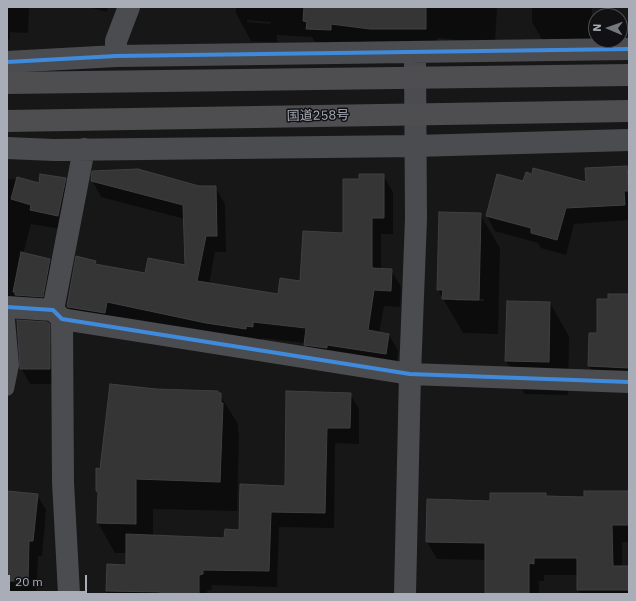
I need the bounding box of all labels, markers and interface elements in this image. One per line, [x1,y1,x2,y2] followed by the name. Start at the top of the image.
[588,8,628,48] north arrow
[590,23,604,32] text: N
[287,108,349,124] street label: 国道258号
[10,567,89,593] scale bar
[15,574,43,589] text: 20 m

